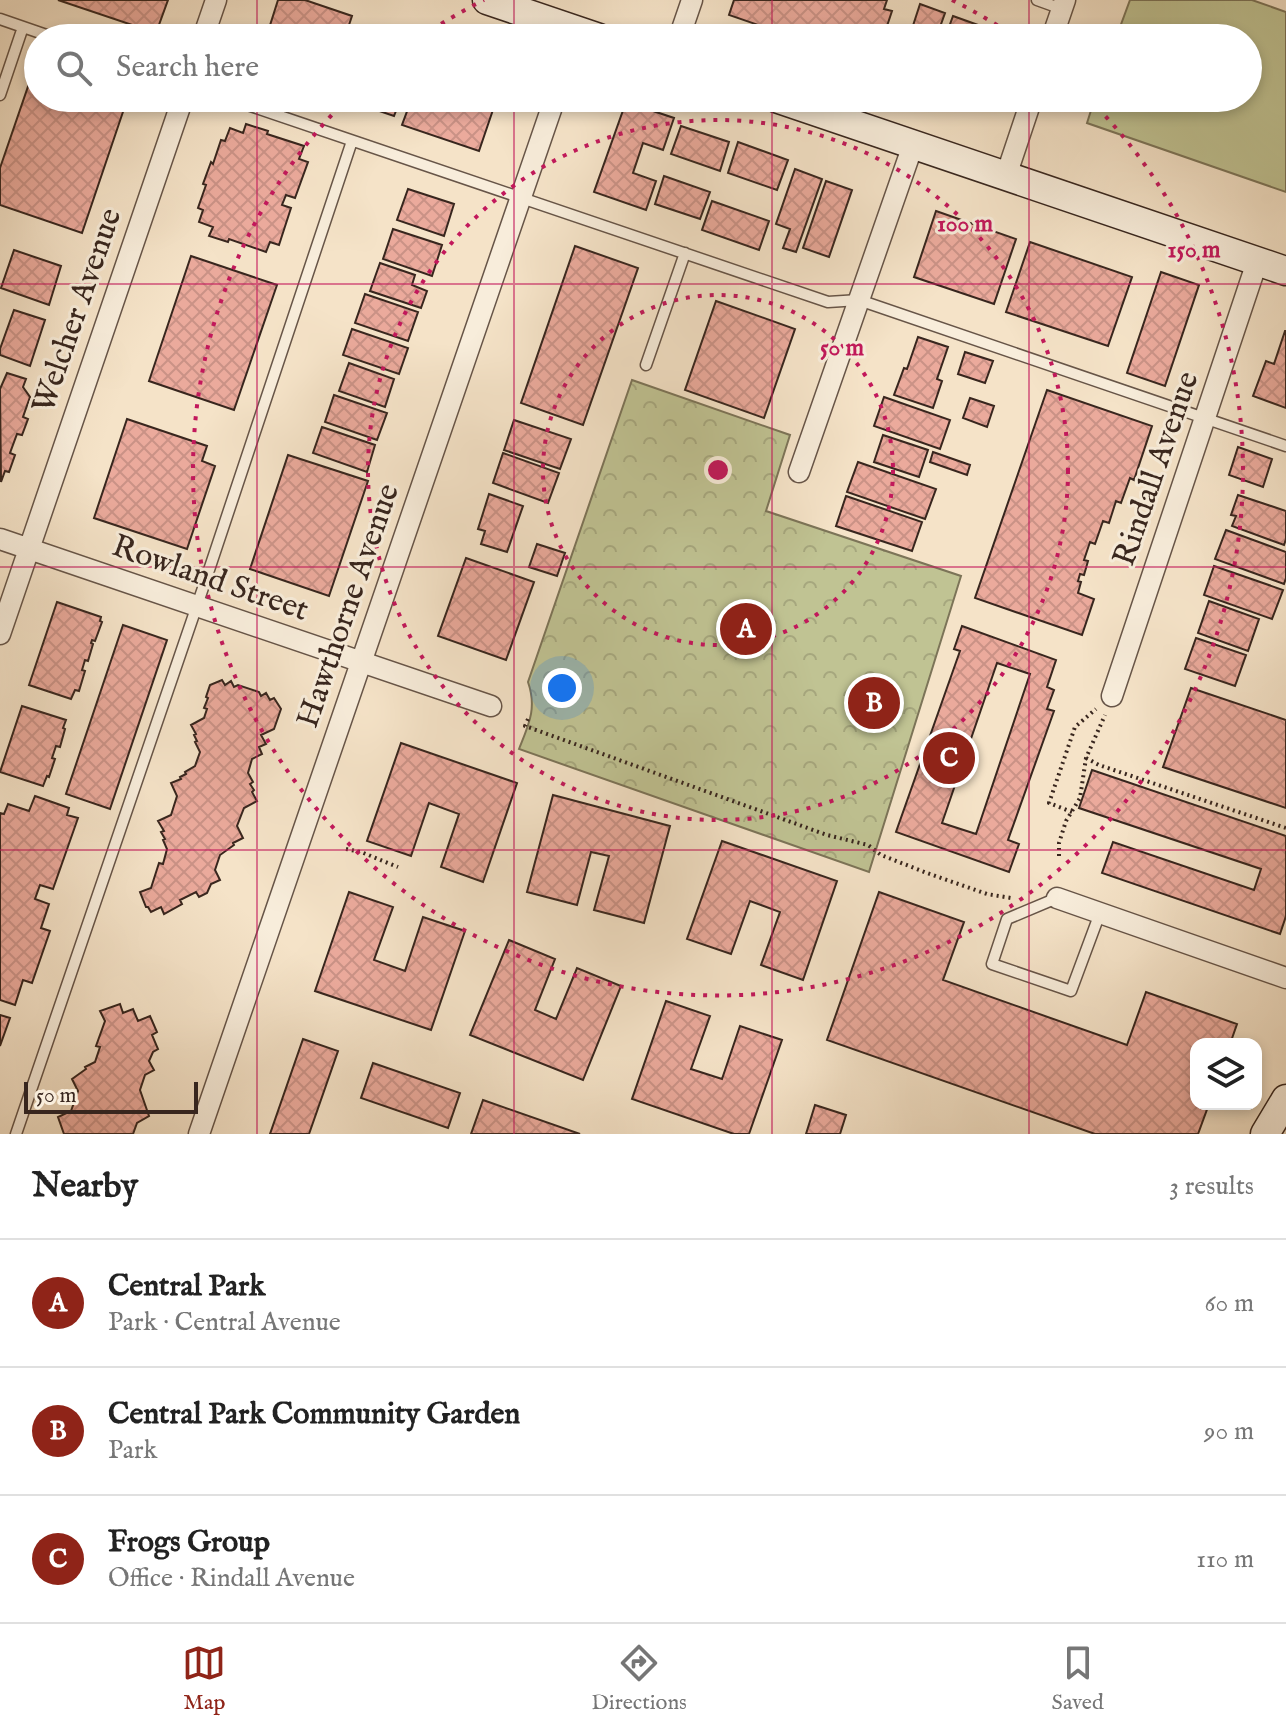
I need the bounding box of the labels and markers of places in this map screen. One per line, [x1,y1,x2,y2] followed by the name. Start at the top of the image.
[704,456,732,484] centre of rings
[720,599,772,659] pin: A
[848,673,900,733] pin: B
[923,728,975,788] pin: C

